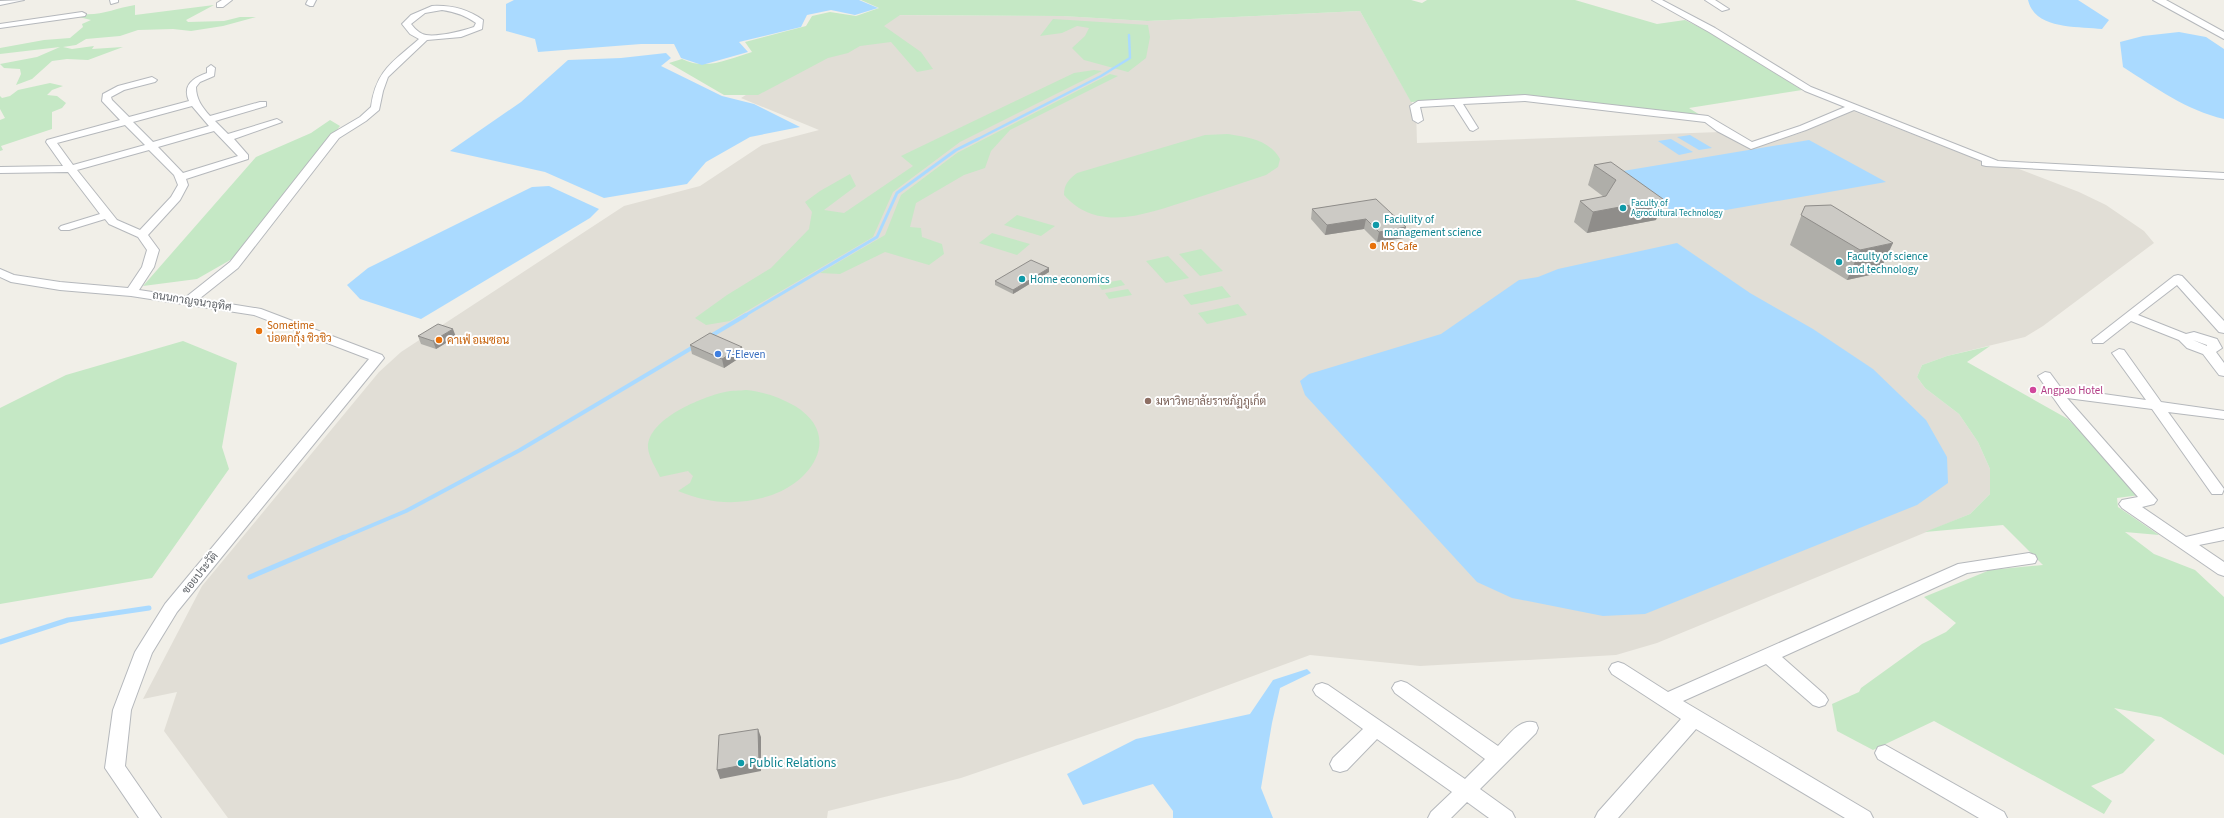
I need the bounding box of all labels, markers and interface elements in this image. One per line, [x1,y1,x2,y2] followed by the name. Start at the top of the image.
[1631,197,1723,220] place label: Faculty of Agrocultural Technology
[1618,203,1628,213] marker: Faculty of Agrocultural Technology
[1384,212,1482,240] place label: Faciulity of management science
[1371,220,1381,230] marker: Faciulity of management science
[1381,239,1418,254] place label: MS Cafe
[1368,241,1378,251] marker: MS Cafe
[1847,249,1928,277] place label: Faculty of science and technology
[1834,257,1844,267] marker: Faculty of science and technology
[1030,272,1110,287] place label: Home economics
[1017,274,1027,284] marker: Home economics
[151,287,233,316] street label: ถนนกาญจนาอุทิศ
[267,318,332,347] place label: Sometime บ่อตกกุ้ง ชิวชิว
[254,326,264,336] marker: Sometime บ่อตกกุ้ง ชิวชิว
[447,333,509,348] place label: คาเฟ่ อเมซอน
[434,335,444,345] marker: คาเฟ่ อเมซอน
[726,347,766,362] place label: 7-Eleven
[713,349,723,359] marker: 7-Eleven
[2041,383,2103,398] place label: Angpao Hotel
[2028,385,2038,395] marker: Angpao Hotel
[1156,392,1266,409] place label: มหาวิทยาลัยราชภัฏภูเก็ต
[1143,396,1153,406] marker: มหาวิทยาลัยราชภัฏภูเก็ต
[178,549,222,597] street label: ซอยประวัติ
[749,754,837,772] place label: Public Relations
[736,758,746,768] marker: Public Relations

